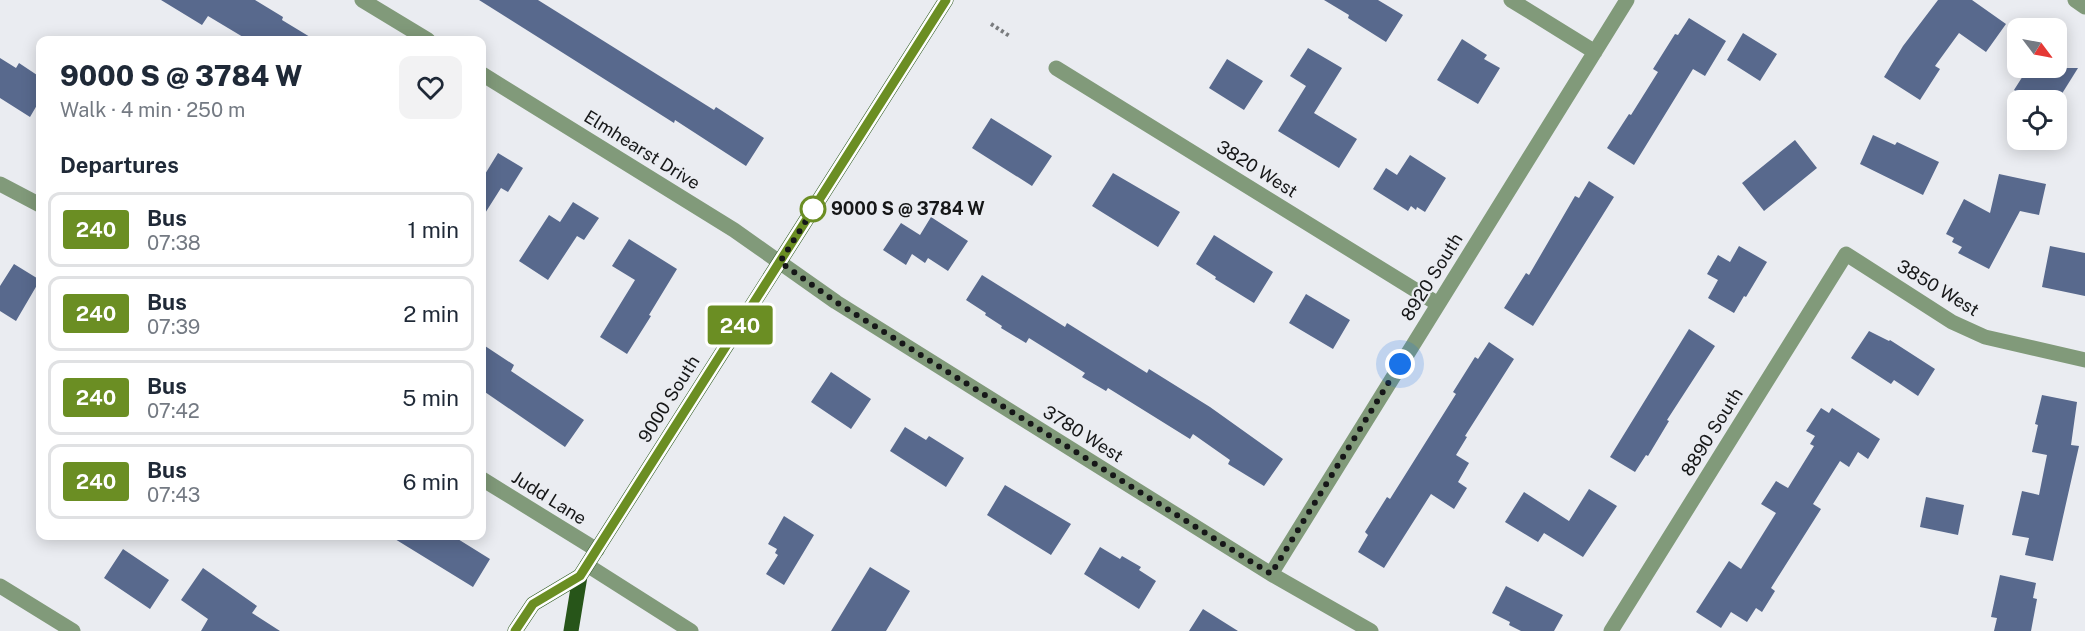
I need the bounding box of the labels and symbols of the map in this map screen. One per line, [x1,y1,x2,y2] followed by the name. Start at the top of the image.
[2007,18,2067,78] north arrow
[580,106,704,194] street label: Elmhearst Drive
[1213,136,1301,202] street label: 3820 West
[800,196,826,222] marker: 9000 S @ 3784 W
[831,198,985,219] place label: 9000 S @ 3784 W
[1396,229,1467,324] street label: 8920 South
[1894,255,1983,320] street label: 3850 West
[706,306,774,344] line badge: 240
[1385,349,1415,379] your location
[634,351,704,446] street label: 9000 South
[1676,384,1747,480] street label: 8890 South
[1039,401,1127,466] street label: 3780 West
[508,466,590,529] street label: Judd Lane

